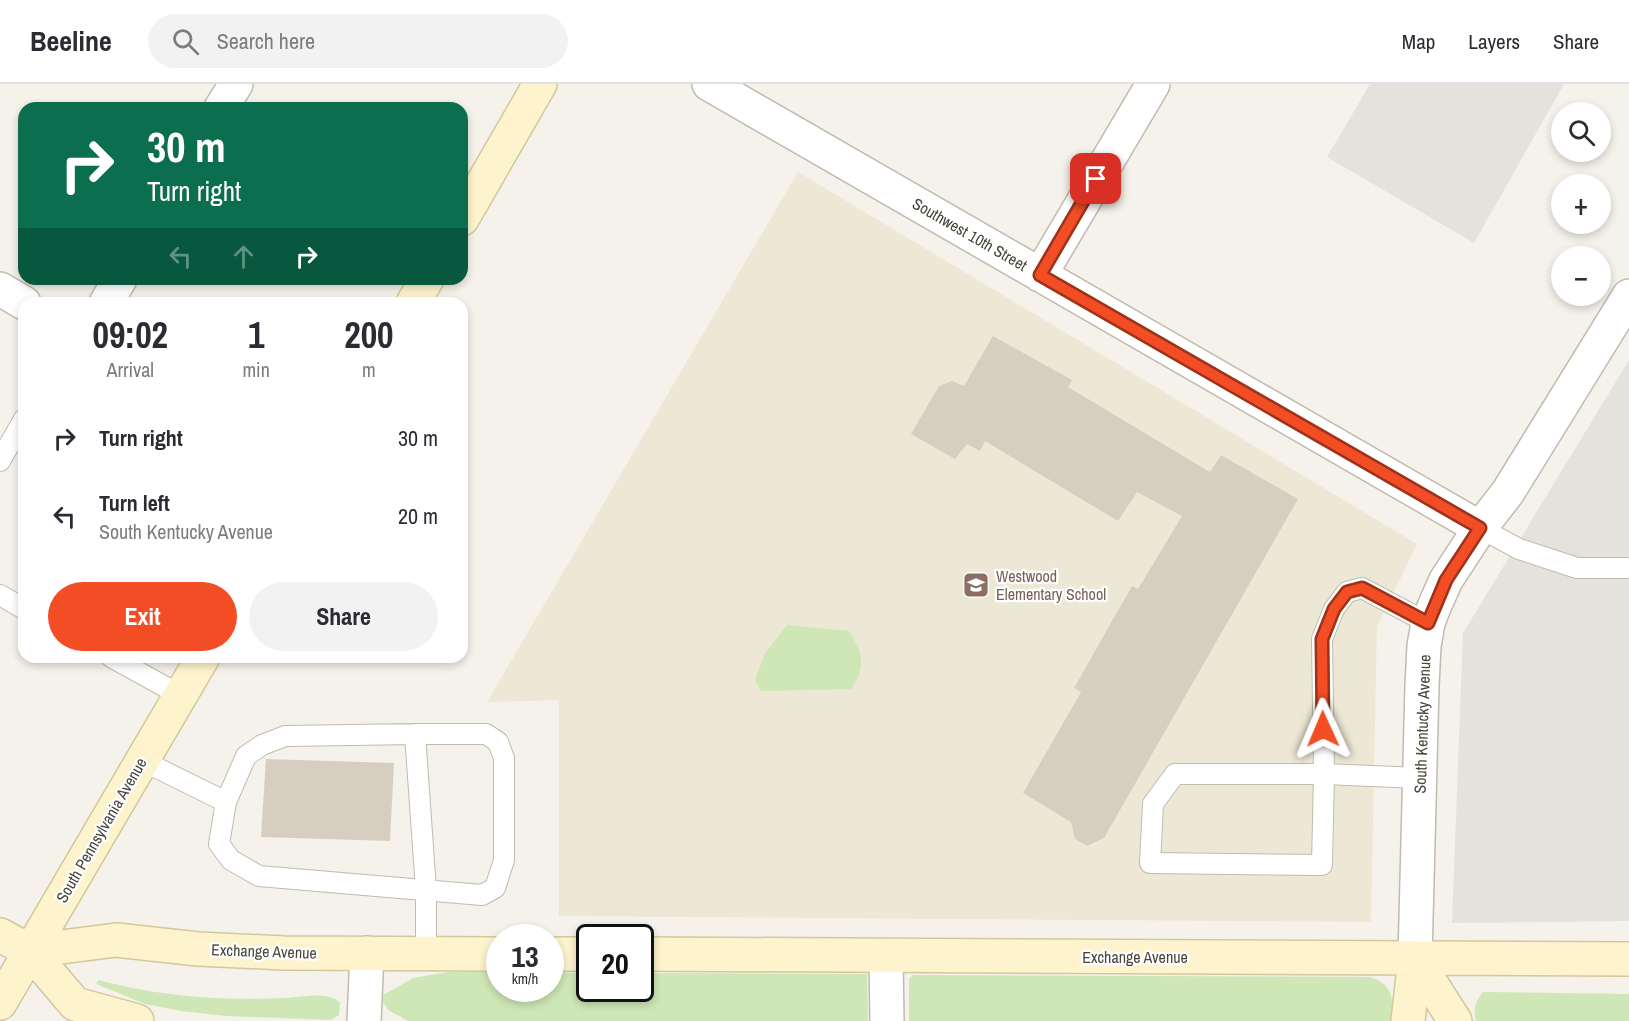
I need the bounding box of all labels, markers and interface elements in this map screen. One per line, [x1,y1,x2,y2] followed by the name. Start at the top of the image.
[148,14,568,68] search box
[30,22,112,60] text: Beeline
[169,25,202,58] icon: search
[217,26,315,56] text: Search here
[1402,27,1435,56] text: Map
[1468,27,1520,56] text: Layers
[1553,27,1599,56] text: Share
[1551,102,1611,306] map controls
[1551,102,1611,162] button: search
[147,119,226,175] text: 30 m
[48,126,126,204] icon: right
[1070,153,1121,204] pin
[1079,162,1112,195] icon: arrive
[147,173,241,209] text: Turn right
[1551,174,1611,234] button: +
[909,192,1032,276] street label: Southwest 10th Street
[164,240,197,273] icon: left
[227,240,260,273] icon: ahead
[290,240,323,273] icon: right
[1551,246,1611,306] button: −
[92,311,168,359] text: 09:02
[248,311,264,359] text: 1
[344,311,394,359] text: 200
[107,356,154,383] text: Arrival
[242,356,270,383] text: min
[362,356,376,383] text: m
[48,422,81,455] icon: right
[99,423,183,453] text: Turn right
[398,423,438,453] text: 30 m
[99,488,170,518] text: Turn left
[48,500,81,533] icon: left
[398,501,438,531] text: 20 m
[99,518,273,545] text: South Kentucky Avenue
[996,565,1106,605] place label: Westwood Elementary School
[961,570,991,600] school or university icon: Westwood Elementary School
[48,582,237,651] button: Exit
[249,582,438,651] button: Share
[1409,654,1435,794] street label: South Kentucky Avenue
[1291,697,1355,761] position arrow
[50,754,152,906] street label: South Pennsylvania Avenue
[576,924,654,1002] speed limit sign: 20
[511,936,539,976] text: 13
[211,938,317,964] street label: Exchange Avenue
[1082,946,1188,968] street label: Exchange Avenue
[512,968,538,989] text: km/h

